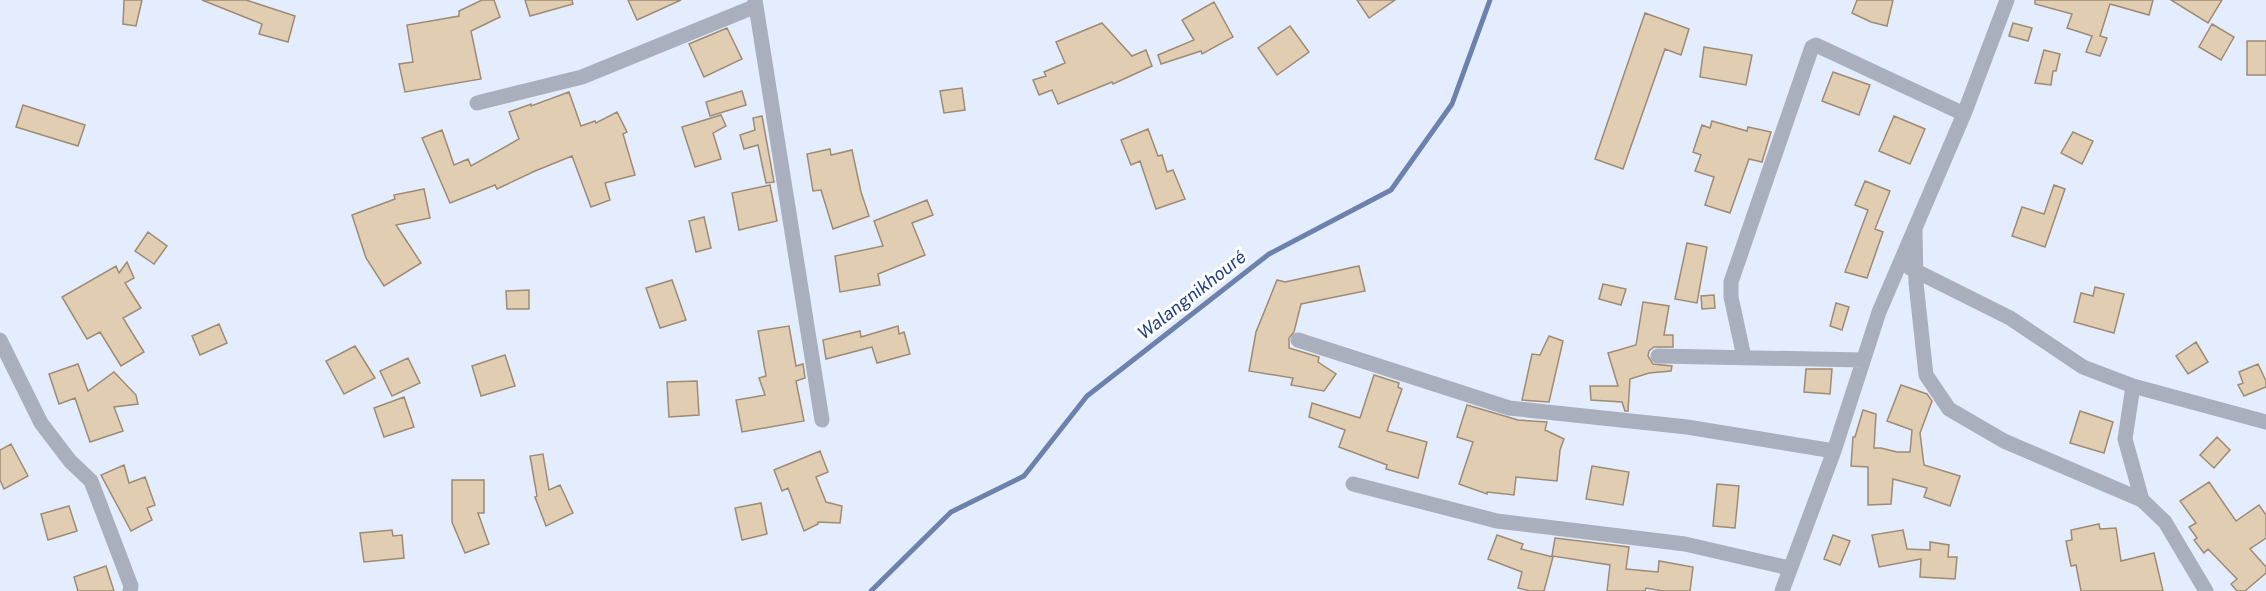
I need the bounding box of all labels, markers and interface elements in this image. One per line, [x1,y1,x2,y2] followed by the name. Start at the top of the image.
[1133,246,1250,343] water label: Walangnikhouré

